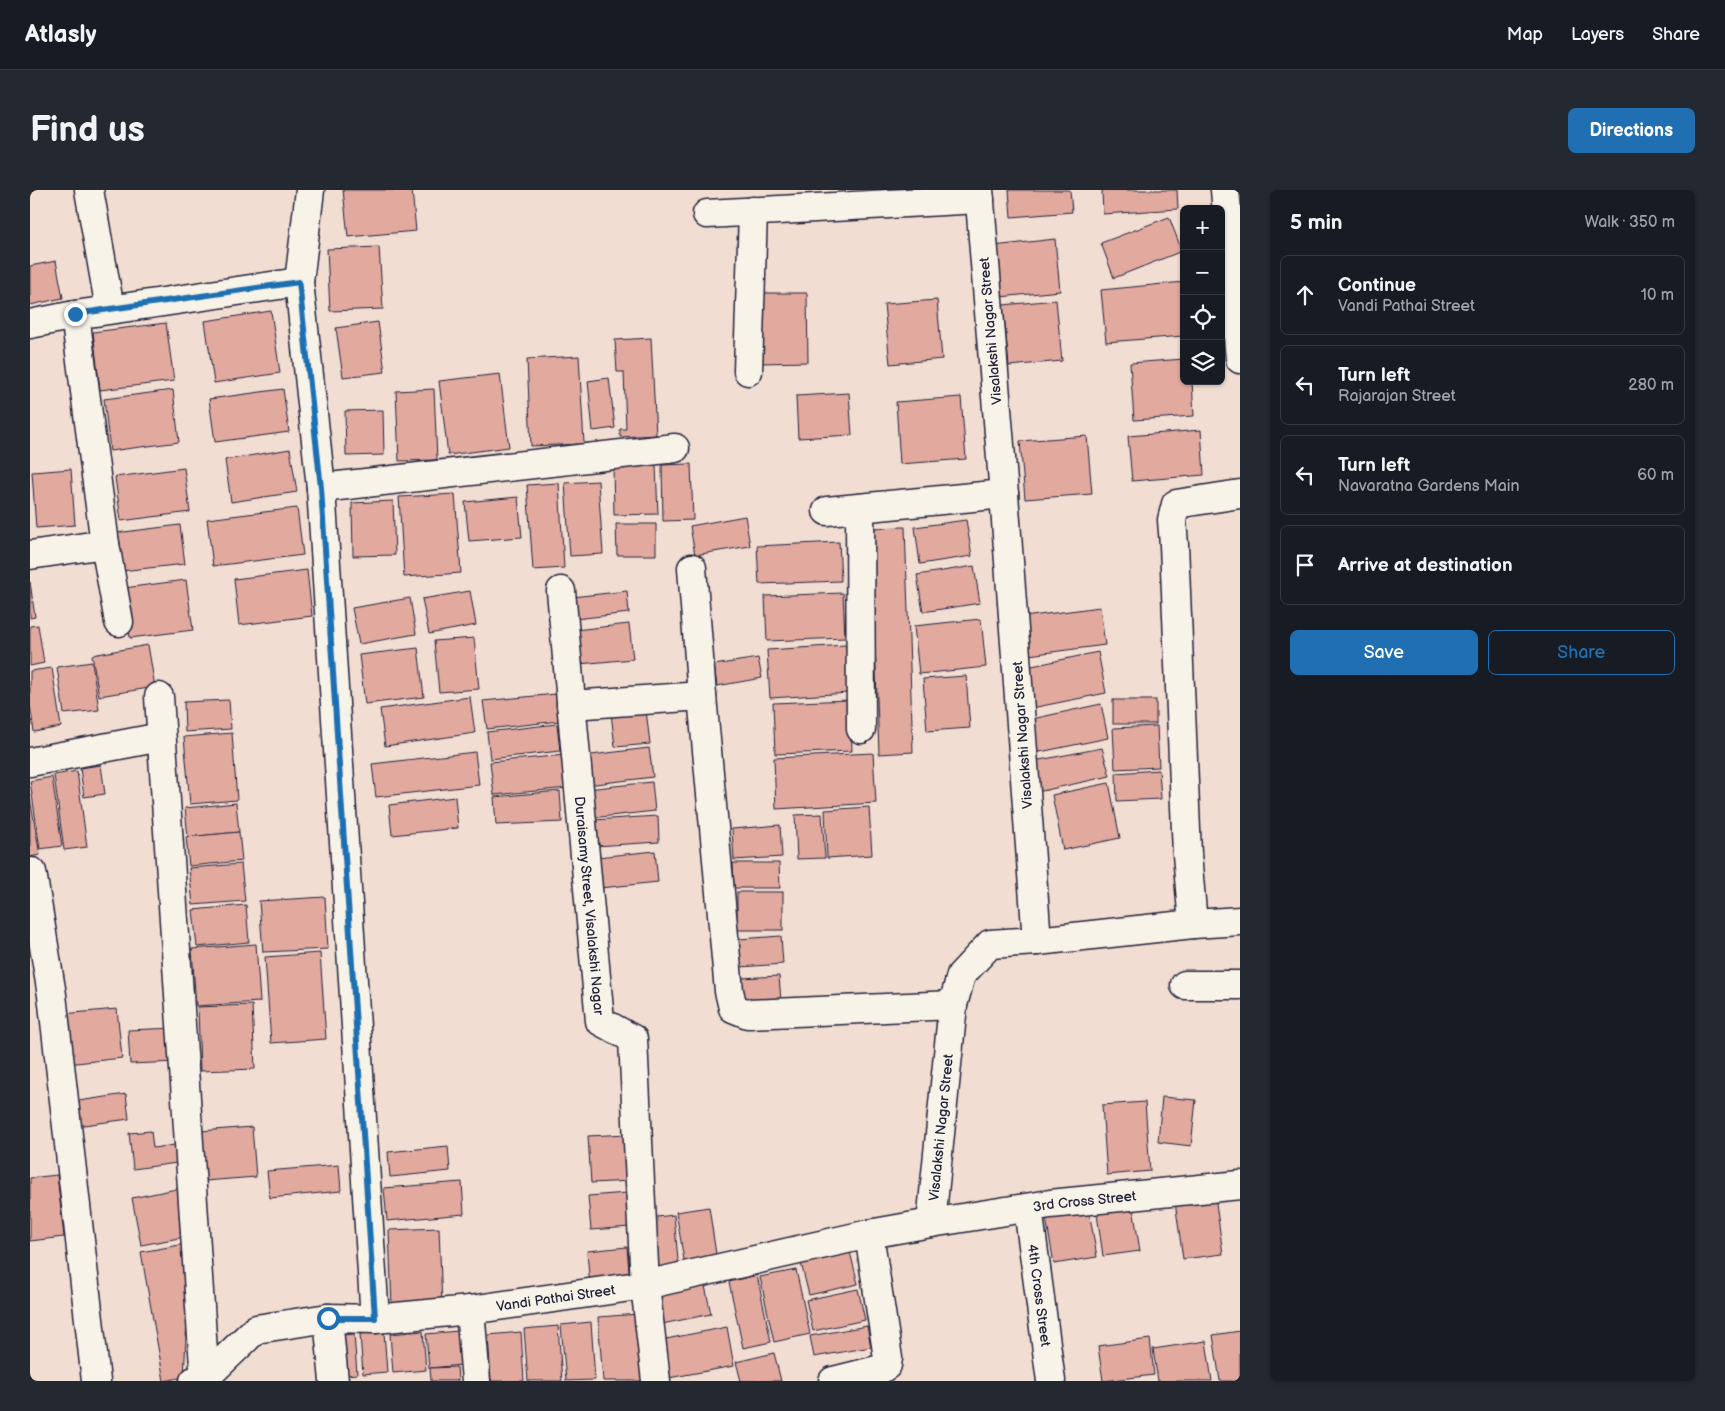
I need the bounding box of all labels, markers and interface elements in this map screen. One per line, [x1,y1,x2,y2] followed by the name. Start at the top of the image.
[25,20,96,49] text: Atlasly
[1507,24,1543,45] text: Map
[1571,24,1624,45] text: Layers
[1652,24,1700,45] text: Share
[1568,108,1695,153] button: Directions
[30,109,145,152] text: Find us
[1180,205,1225,385] map controls
[1180,205,1225,250] button: +
[1290,210,1343,235] text: 5 min
[1584,213,1675,232] text: Walk · 350 m
[1180,250,1225,295] button: −
[976,256,1005,405] street label: Visalakshi Nagar Street
[1338,274,1416,297] text: Continue
[1291,281,1319,309] icon: ahead
[1641,286,1674,305] text: 10 m
[1180,295,1225,340] button: locate
[1338,297,1475,316] text: Vandi Pathai Street
[64,303,87,326] route end
[1180,340,1225,385] button: layers
[1338,364,1410,387] text: Turn left
[1291,371,1319,399] icon: left
[1628,376,1674,395] text: 280 m
[1338,387,1456,406] text: Rajarajan Street
[1338,454,1410,477] text: Turn left
[1291,461,1319,489] icon: left
[1637,466,1674,485] text: 60 m
[1338,477,1520,496] text: Navaratna Gardens Main
[1291,551,1319,579] icon: arrive
[1338,554,1513,577] text: Arrive at destination
[1290,630,1478,675] button: Save
[1488,630,1675,675] button: Share
[1009,660,1036,809] street label: Visalakshi Nagar Street
[571,796,608,1017] street label: Duraisamy Street, Visalakshi Nagar
[925,1052,957,1202] street label: Visalakshi Nagar Street
[1032,1187,1138,1216] street label: 3rd Cross Street
[1024,1243,1054,1348] street label: 4th Cross Street
[495,1281,617,1315] street label: Vandi Pathai Street
[317,1307,340,1330] route start

